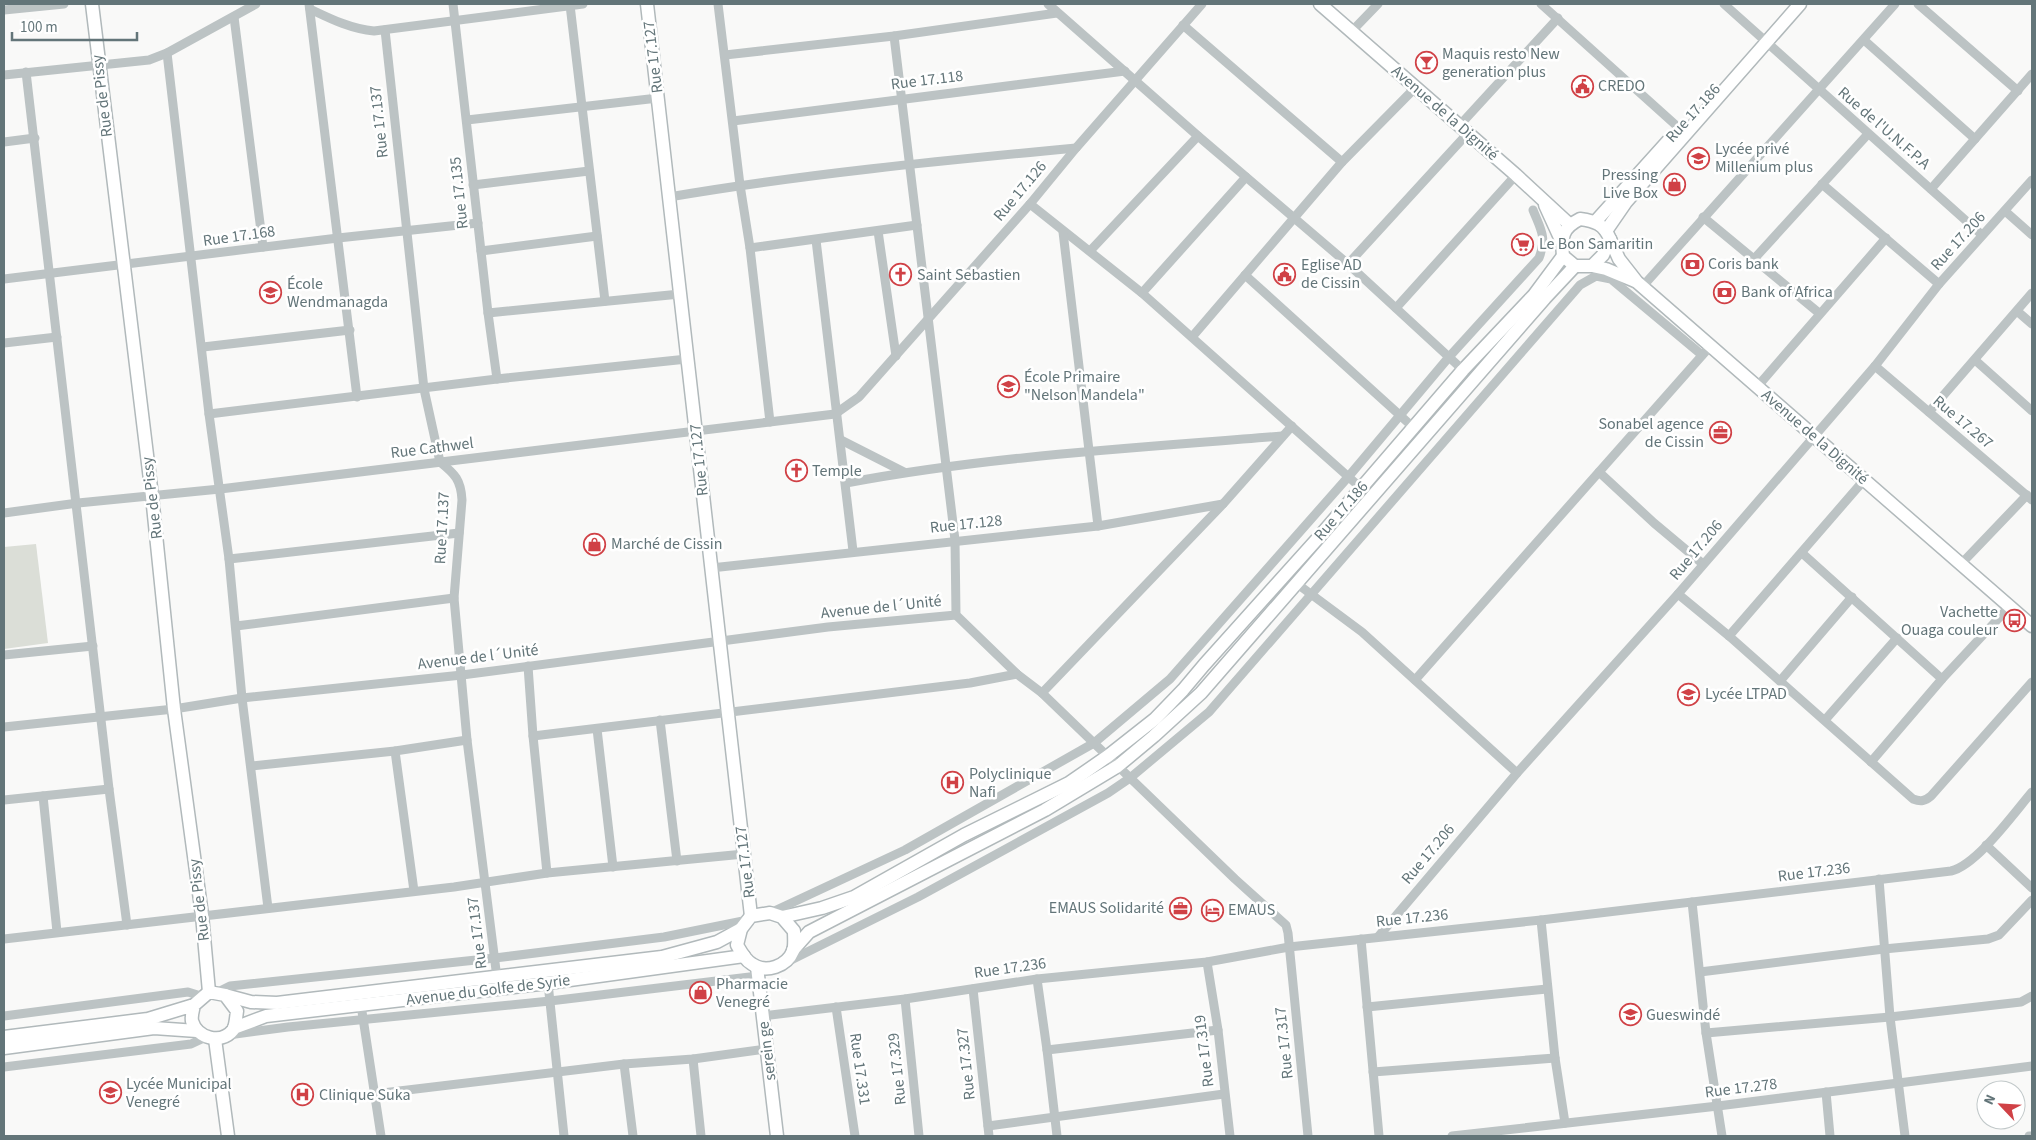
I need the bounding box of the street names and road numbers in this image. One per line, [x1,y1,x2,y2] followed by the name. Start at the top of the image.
[638,20,668,94] street label: Rue 17.127
[86,53,118,138] street label: Rue de Pissy
[1387,60,1503,166] street label: Avenue de la Dignité
[890,65,964,95] street label: Rue 17.118
[1661,79,1726,147] street label: Rue 17.186
[1833,82,1935,175] street label: Rue de l'U.N.F.P.A
[364,85,394,159] street label: Rue 17.137
[444,156,474,230] street label: Rue 17.135
[988,156,1052,226] street label: Rue 17.126
[1926,207,1991,275] street label: Rue 17.206
[201,220,277,252] street label: Rue 17.168
[1757,384,1873,490] street label: Avenue de la Dignité
[1928,390,1998,454] street label: Rue 17.267
[684,423,714,497] street label: Rue 17.127
[389,432,475,464] street label: Rue Cathwel
[136,455,168,540] street label: Rue de Pissy
[1309,476,1373,546] street label: Rue 17.186
[429,491,455,565] street label: Rue 17.137
[929,509,1003,539] street label: Rue 17.128
[1664,515,1728,585] street label: Rue 17.206
[819,590,943,624] street label: Avenue de l´Unité
[416,639,540,675] street label: Avenue de l´Unité
[1396,819,1460,889] street label: Rue 17.206
[730,825,760,899] street label: Rue 17.127
[183,857,215,942] street label: Rue de Pissy
[1777,857,1851,887] street label: Rue 17.236
[462,896,492,970] street label: Rue 17.137
[1375,903,1449,933] street label: Rue 17.236
[972,952,1048,984] street label: Rue 17.236
[405,969,571,1011] street label: Avenue du Golfe de Syrie
[1269,1006,1299,1080] street label: Rue 17.317
[1189,1014,1219,1088] street label: Rue 17.319
[752,1020,782,1082] street label: serein ge
[951,1027,981,1101] street label: Rue 17.327
[844,1031,876,1107] street label: Rue 17.331
[882,1032,912,1106] street label: Rue 17.329
[1704,1073,1778,1103] street label: Rue 17.278

